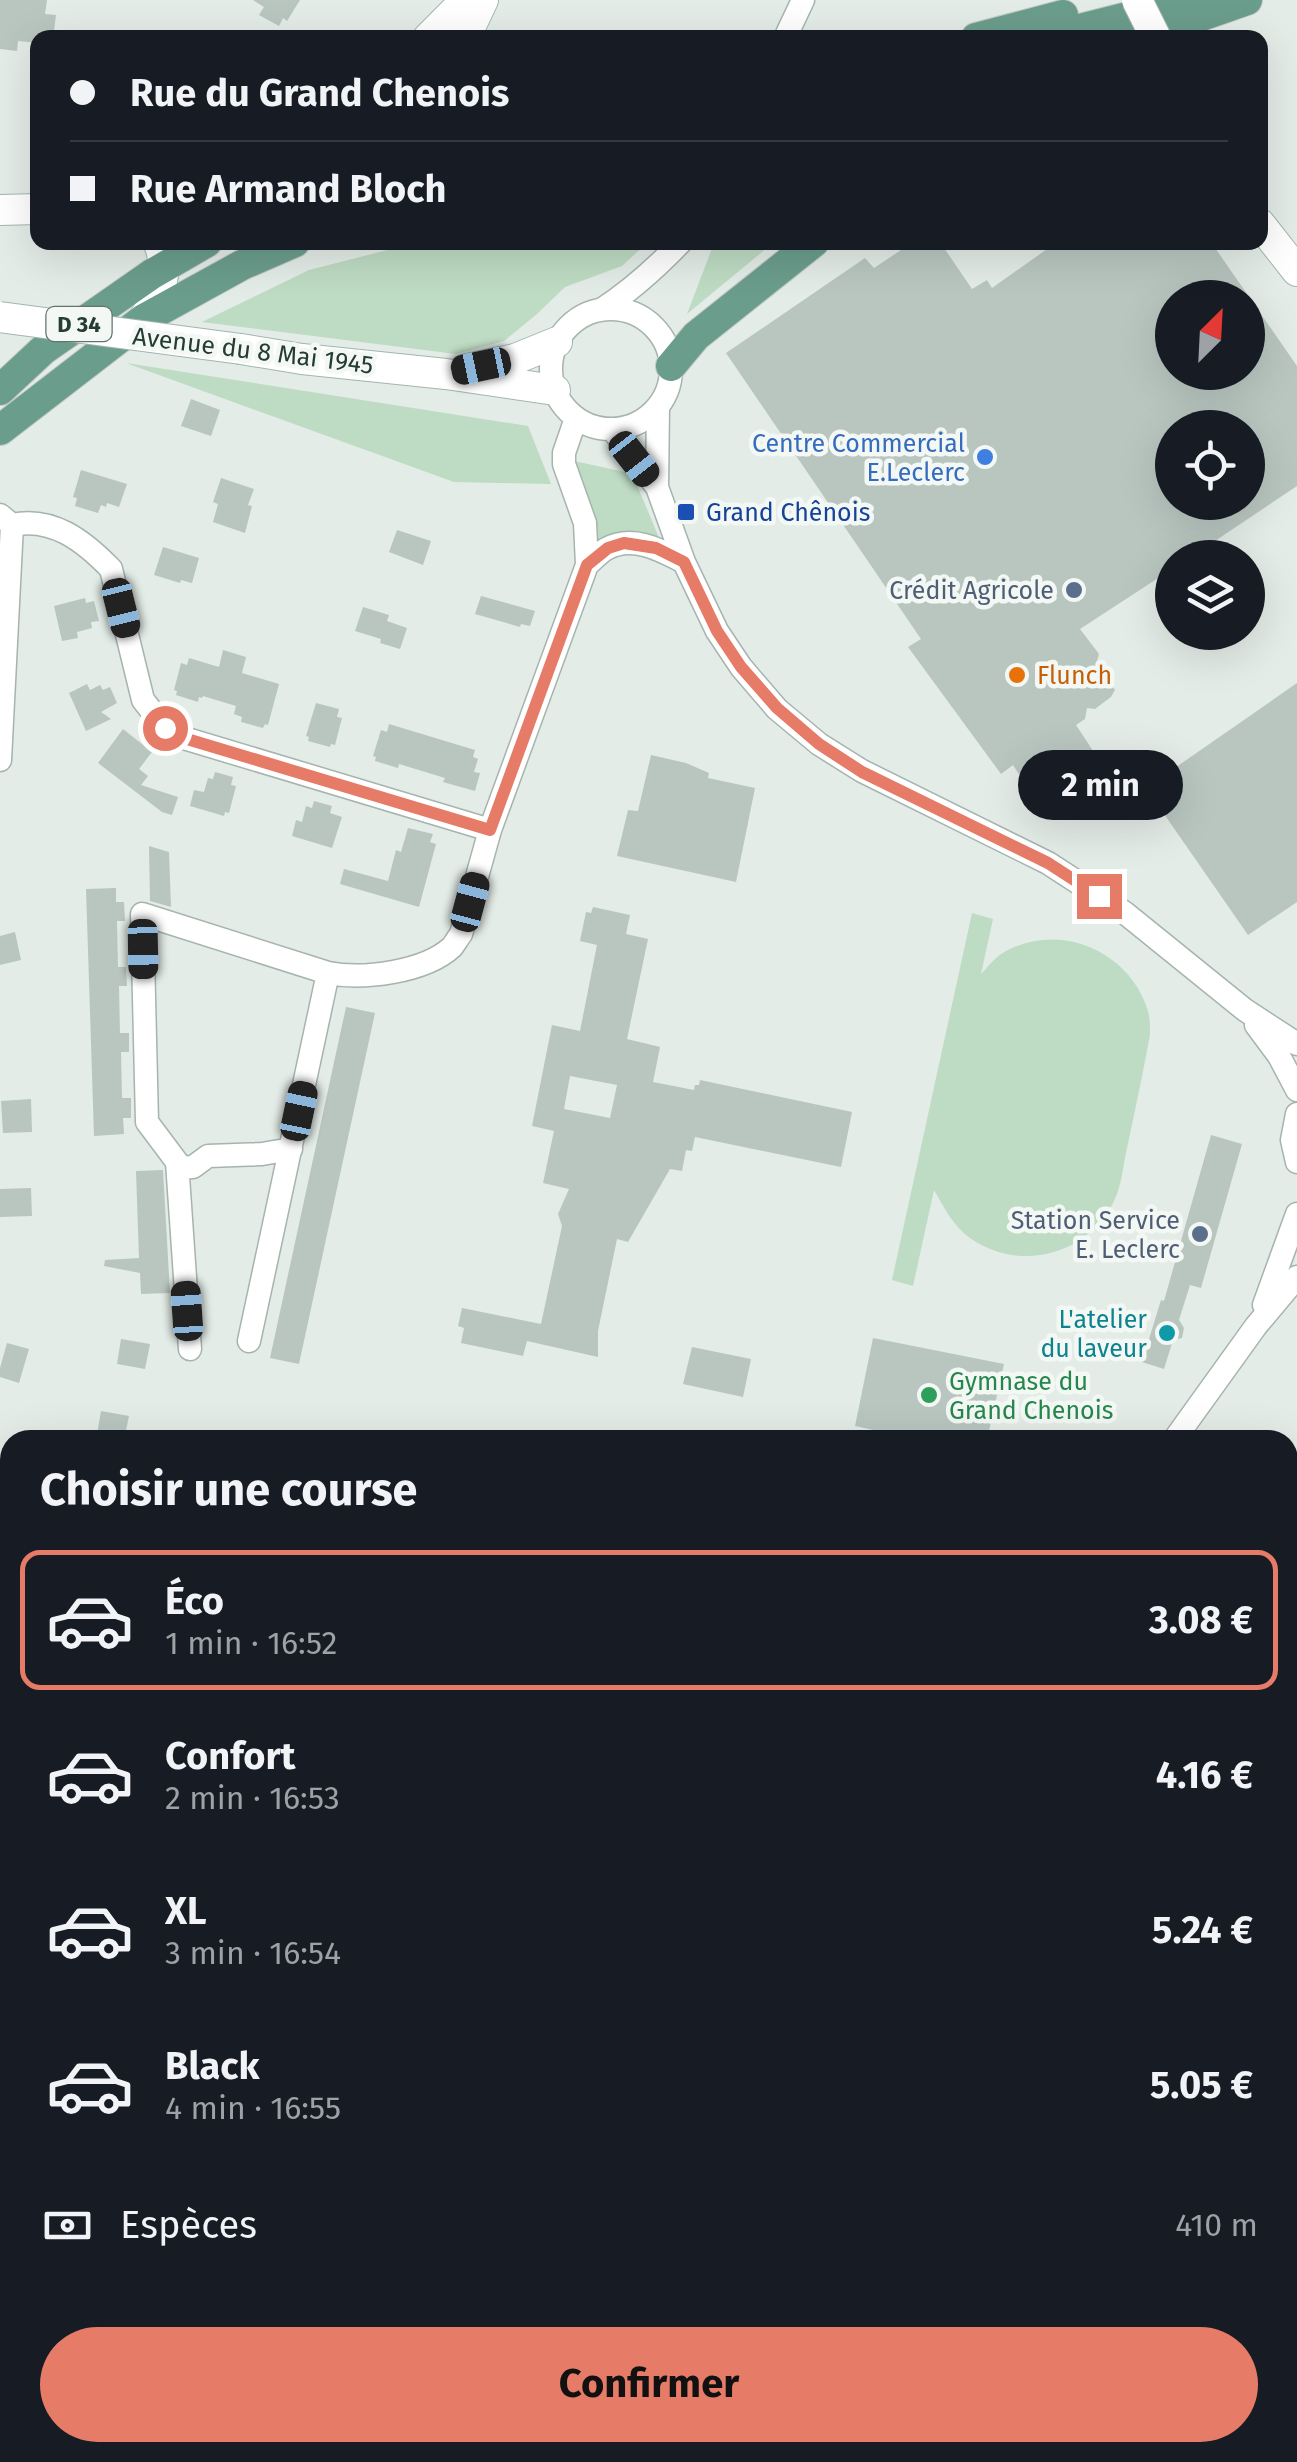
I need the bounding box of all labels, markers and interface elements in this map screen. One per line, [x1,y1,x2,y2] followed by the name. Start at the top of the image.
[130,70,509,116] text: Rue du Grand Chenois
[130,166,446,212] text: Rue Armand Bloch
[1155,280,1265,390] north arrow
[1155,280,1265,650] map controls
[46,307,112,341] road number: D 34
[131,321,375,381] street label: Avenue du 8 Mai 1945
[449,345,513,387] car
[1155,410,1265,520] button: locate
[604,426,664,492] car
[752,429,965,488] place label: Centre Commercial E.Leclerc
[974,446,996,468] marker: Centre Commercial E.Leclerc
[706,498,870,528] place label: Grand Chênois
[675,501,697,523] marker: Grand Chênois
[1155,540,1265,650] button: layers
[99,575,143,641] car
[889,576,1054,606] place label: Crédit Agricole
[1063,579,1085,601] marker: Crédit Agricole
[1037,661,1112,691] place label: Flunch
[1006,664,1028,686] marker: Flunch
[143,706,188,751] route start
[1016,751,1182,821] callout: 2 min
[1061,766,1140,804] text: 2 min
[448,869,492,935] car
[1077,874,1122,919] route end
[127,919,159,979] car
[278,1079,320,1143] car
[1011,1206,1180,1265] place label: Station Service E. Leclerc
[1189,1223,1211,1245] marker: Station Service E. Leclerc
[170,1280,204,1342] car
[1040,1305,1147,1364] place label: L'atelier du laveur
[1156,1322,1178,1344] marker: L'atelier du laveur
[949,1367,1113,1426] place label: Gymnase du Grand Chenois
[918,1384,940,1406] marker: Gymnase du Grand Chenois
[40,1463,417,1517] text: Choisir une course
[45,1575,135,1665] icon: car
[165,1578,224,1624] text: Éco
[1149,1597,1253,1643] text: 3.08 €
[165,1624,337,1662] text: 1 min · 16:52
[45,1730,135,1820] icon: car
[165,1733,295,1779] text: Confort
[1156,1752,1253,1798] text: 4.16 €
[165,1779,340,1817] text: 2 min · 16:53
[45,1885,135,1975] icon: car
[165,1888,207,1934] text: XL
[1152,1907,1253,1953] text: 5.24 €
[165,1934,341,1972] text: 3 min · 16:54
[45,2040,135,2130] icon: car
[165,2043,260,2089] text: Black
[1150,2062,1253,2108] text: 5.05 €
[165,2089,341,2127] text: 4 min · 16:55
[40,2198,95,2253] icon: cash
[120,2202,257,2248] text: Espèces
[1175,2206,1258,2244] text: 410 m
[40,2327,1258,2442] button: Confirmer

